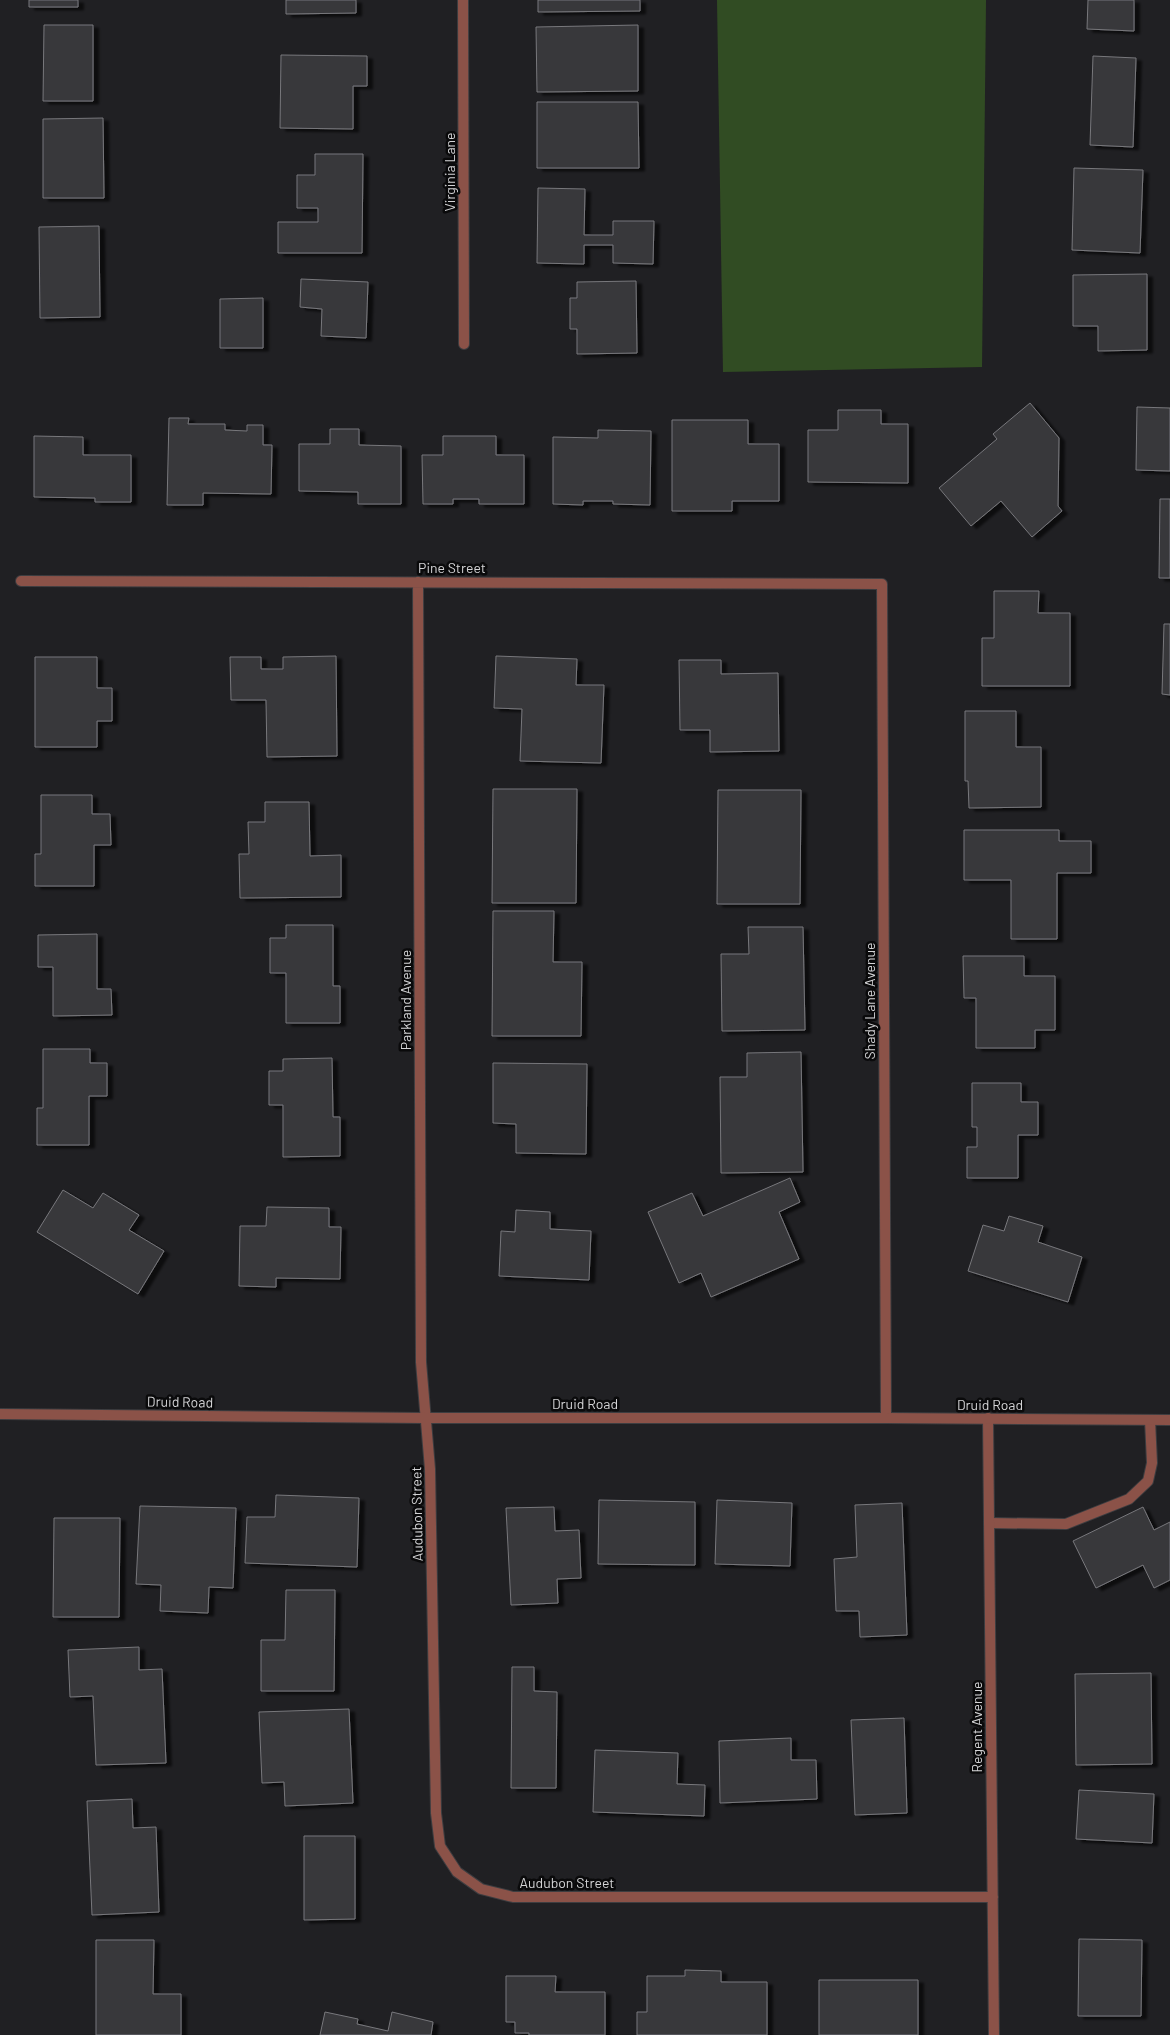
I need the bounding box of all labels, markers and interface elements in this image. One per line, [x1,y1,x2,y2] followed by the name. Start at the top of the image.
[441,133,458,211] street label: Virginia Lane
[418,559,486,576] street label: Pine Street
[861,942,878,1060] street label: Shady Lane Avenue
[397,950,414,1050] street label: Parkland Avenue
[147,1392,213,1411] street label: Druid Road
[552,1395,618,1412] street label: Druid Road
[957,1396,1023,1413] street label: Druid Road
[407,1466,426,1562] street label: Audubon Street
[968,1682,985,1772] street label: Regent Avenue
[520,1874,614,1891] street label: Audubon Street

